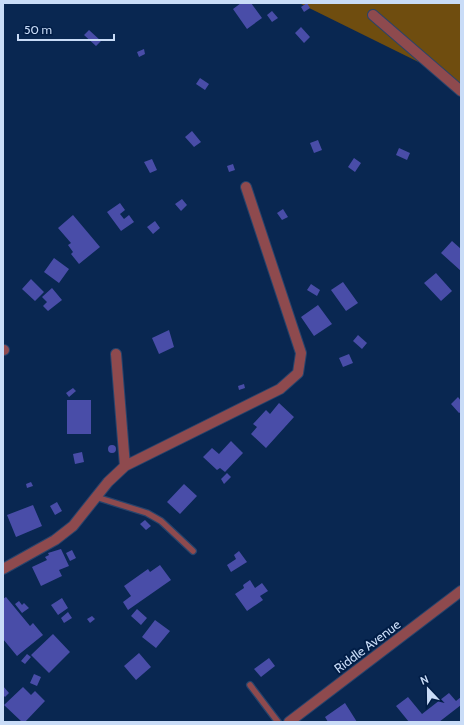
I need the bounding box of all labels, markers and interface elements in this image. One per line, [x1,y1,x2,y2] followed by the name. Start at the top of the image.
[18,16,114,42] scale bar
[24,22,52,37] text: 50 m
[331,616,404,676] street label: Riddle Avenue
[408,669,448,709] north arrow
[418,672,430,688] text: N

